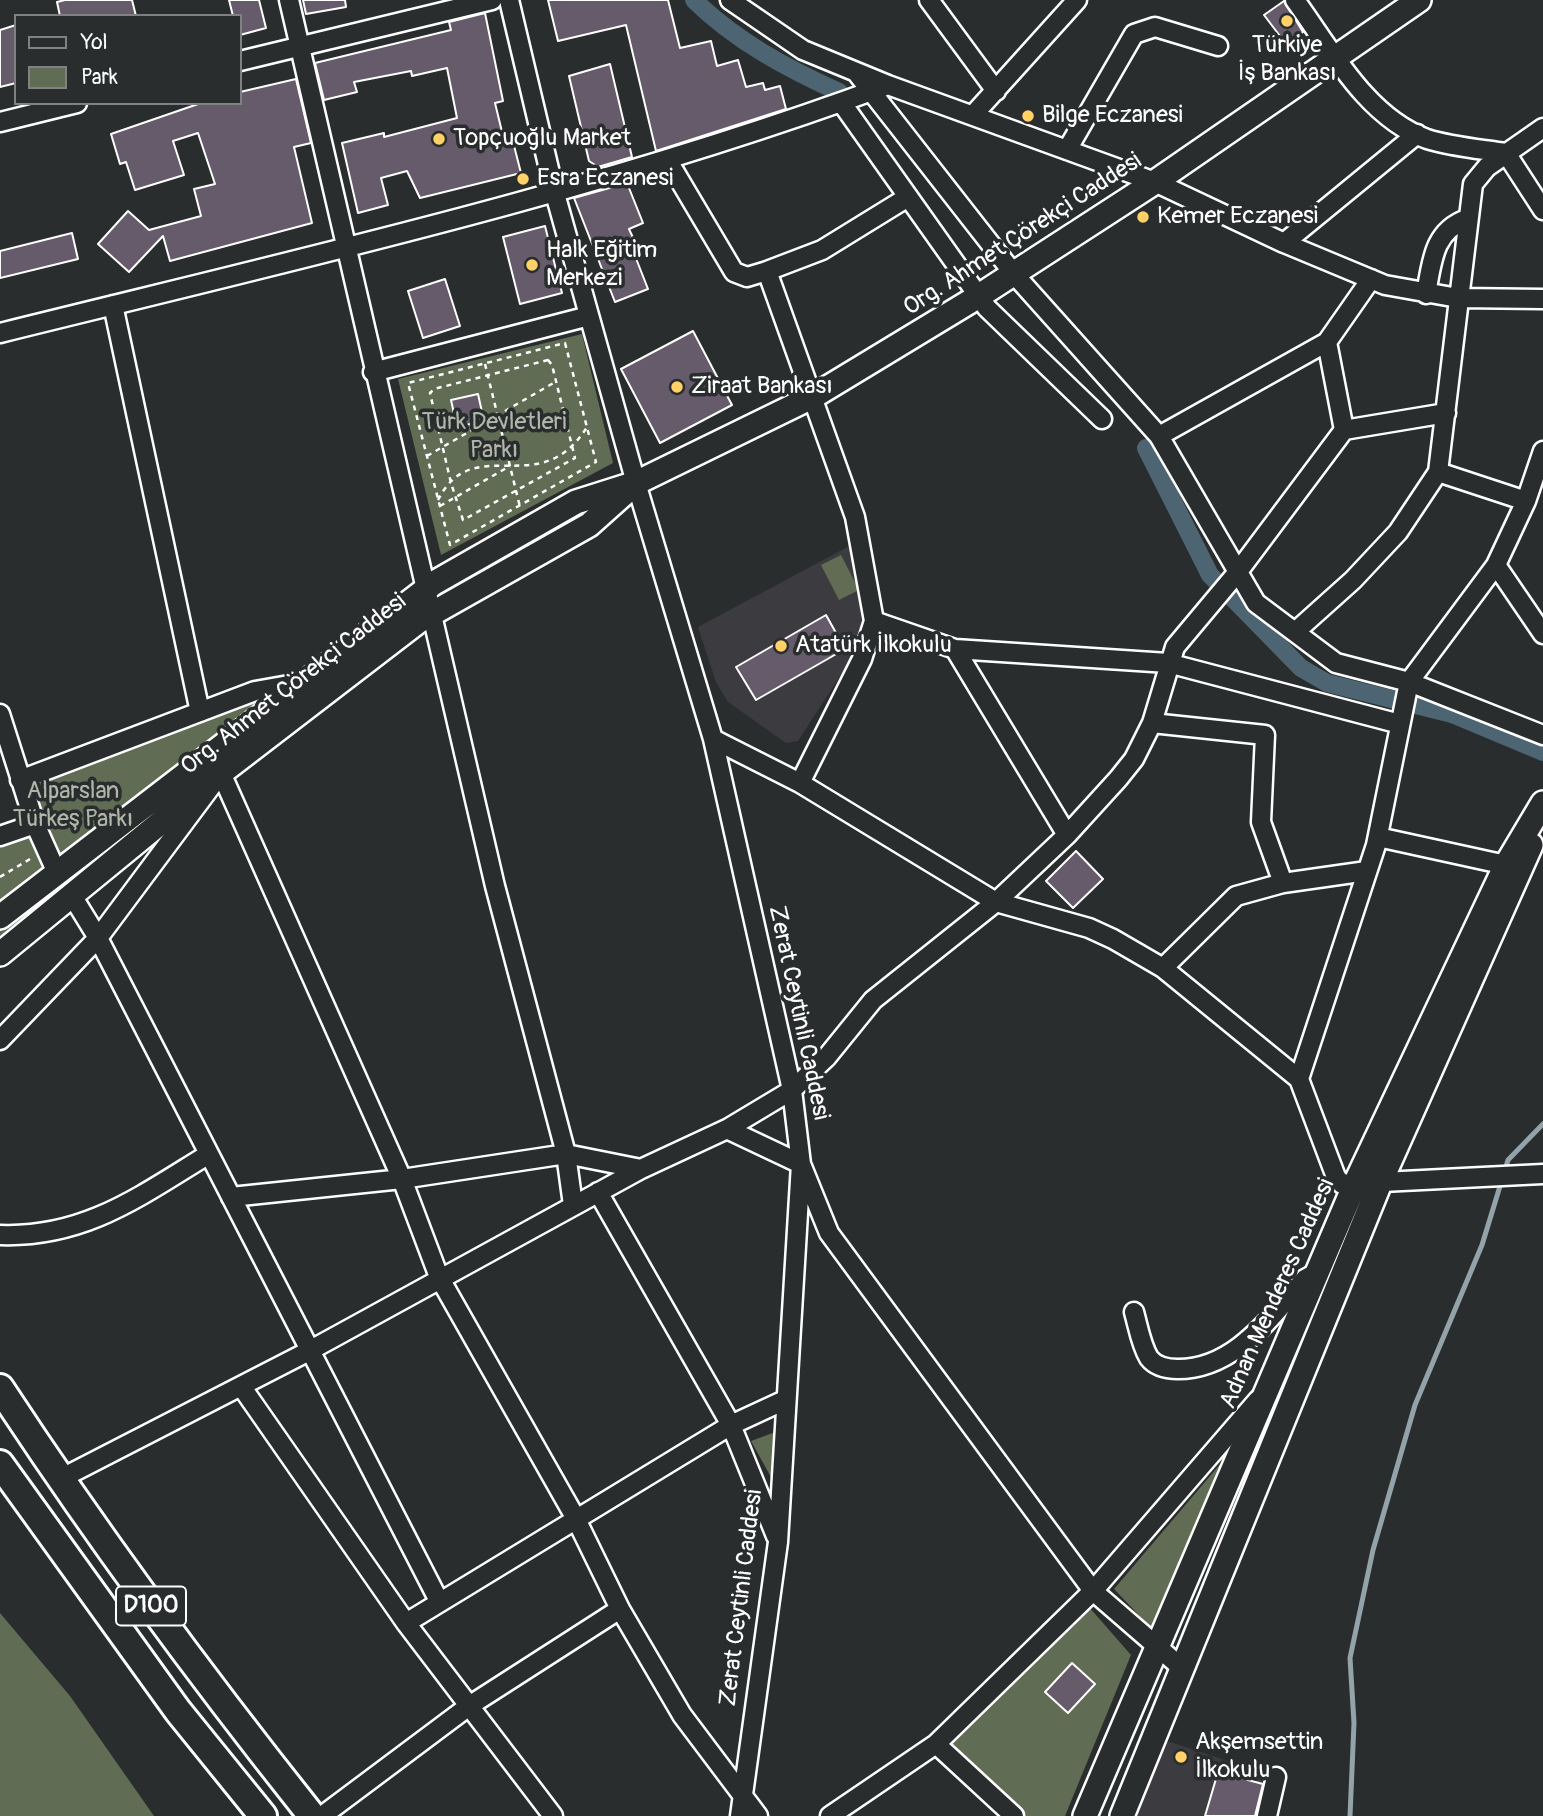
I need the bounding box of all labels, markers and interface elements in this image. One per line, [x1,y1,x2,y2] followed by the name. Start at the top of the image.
[1279,13,1295,29] marker: Türkiye İş Bankası
[14,14,242,105] legend
[81,29,108,56] text: Yol
[1238,32,1336,88] place label: Türkiye İş Bankası
[81,64,118,91] text: Park
[1042,102,1183,130] place label: Bilge Eczanesi
[1020,108,1036,124] marker: Bilge Eczanesi
[453,125,631,153] place label: Topçuoğlu Market
[431,131,447,147] marker: Topçuoğlu Market
[899,147,1147,323] street label: Org. Ahmet Çörekçi Caddesi
[537,165,673,193] place label: Esra Eczanesi
[515,171,531,187] marker: Esra Eczanesi
[1157,203,1318,231] place label: Kemer Eczanesi
[1135,209,1151,225] marker: Kemer Eczanesi
[546,237,657,293] place label: Halk Eğitim Merkezi
[524,257,540,273] marker: Halk Eğitim Merkezi
[691,373,833,401] place label: Ziraat Bankası
[669,379,685,395] marker: Ziraat Bankası
[422,409,566,465] park label: Türk Devletleri Parkı
[176,588,412,782] street label: Org. Ahmet Çörekçi Caddesi
[795,632,952,660] place label: Atatürk İlkokulu
[773,638,789,654] marker: Atatürk İlkokulu
[13,778,133,834] park label: Alparslan Türkeş Parkı
[761,903,835,1123] street label: Zerat Ceytinli Caddesi
[1214,1175,1342,1413] street label: Adnan Menderes Caddesi
[714,1488,770,1708] street label: Zerat Ceytinli Caddesi
[116,1586,186,1625] road number: D100
[1195,1729,1323,1785] place label: Akşemsettin İlkokulu
[1173,1749,1189,1765] marker: Akşemsettin İlkokulu

